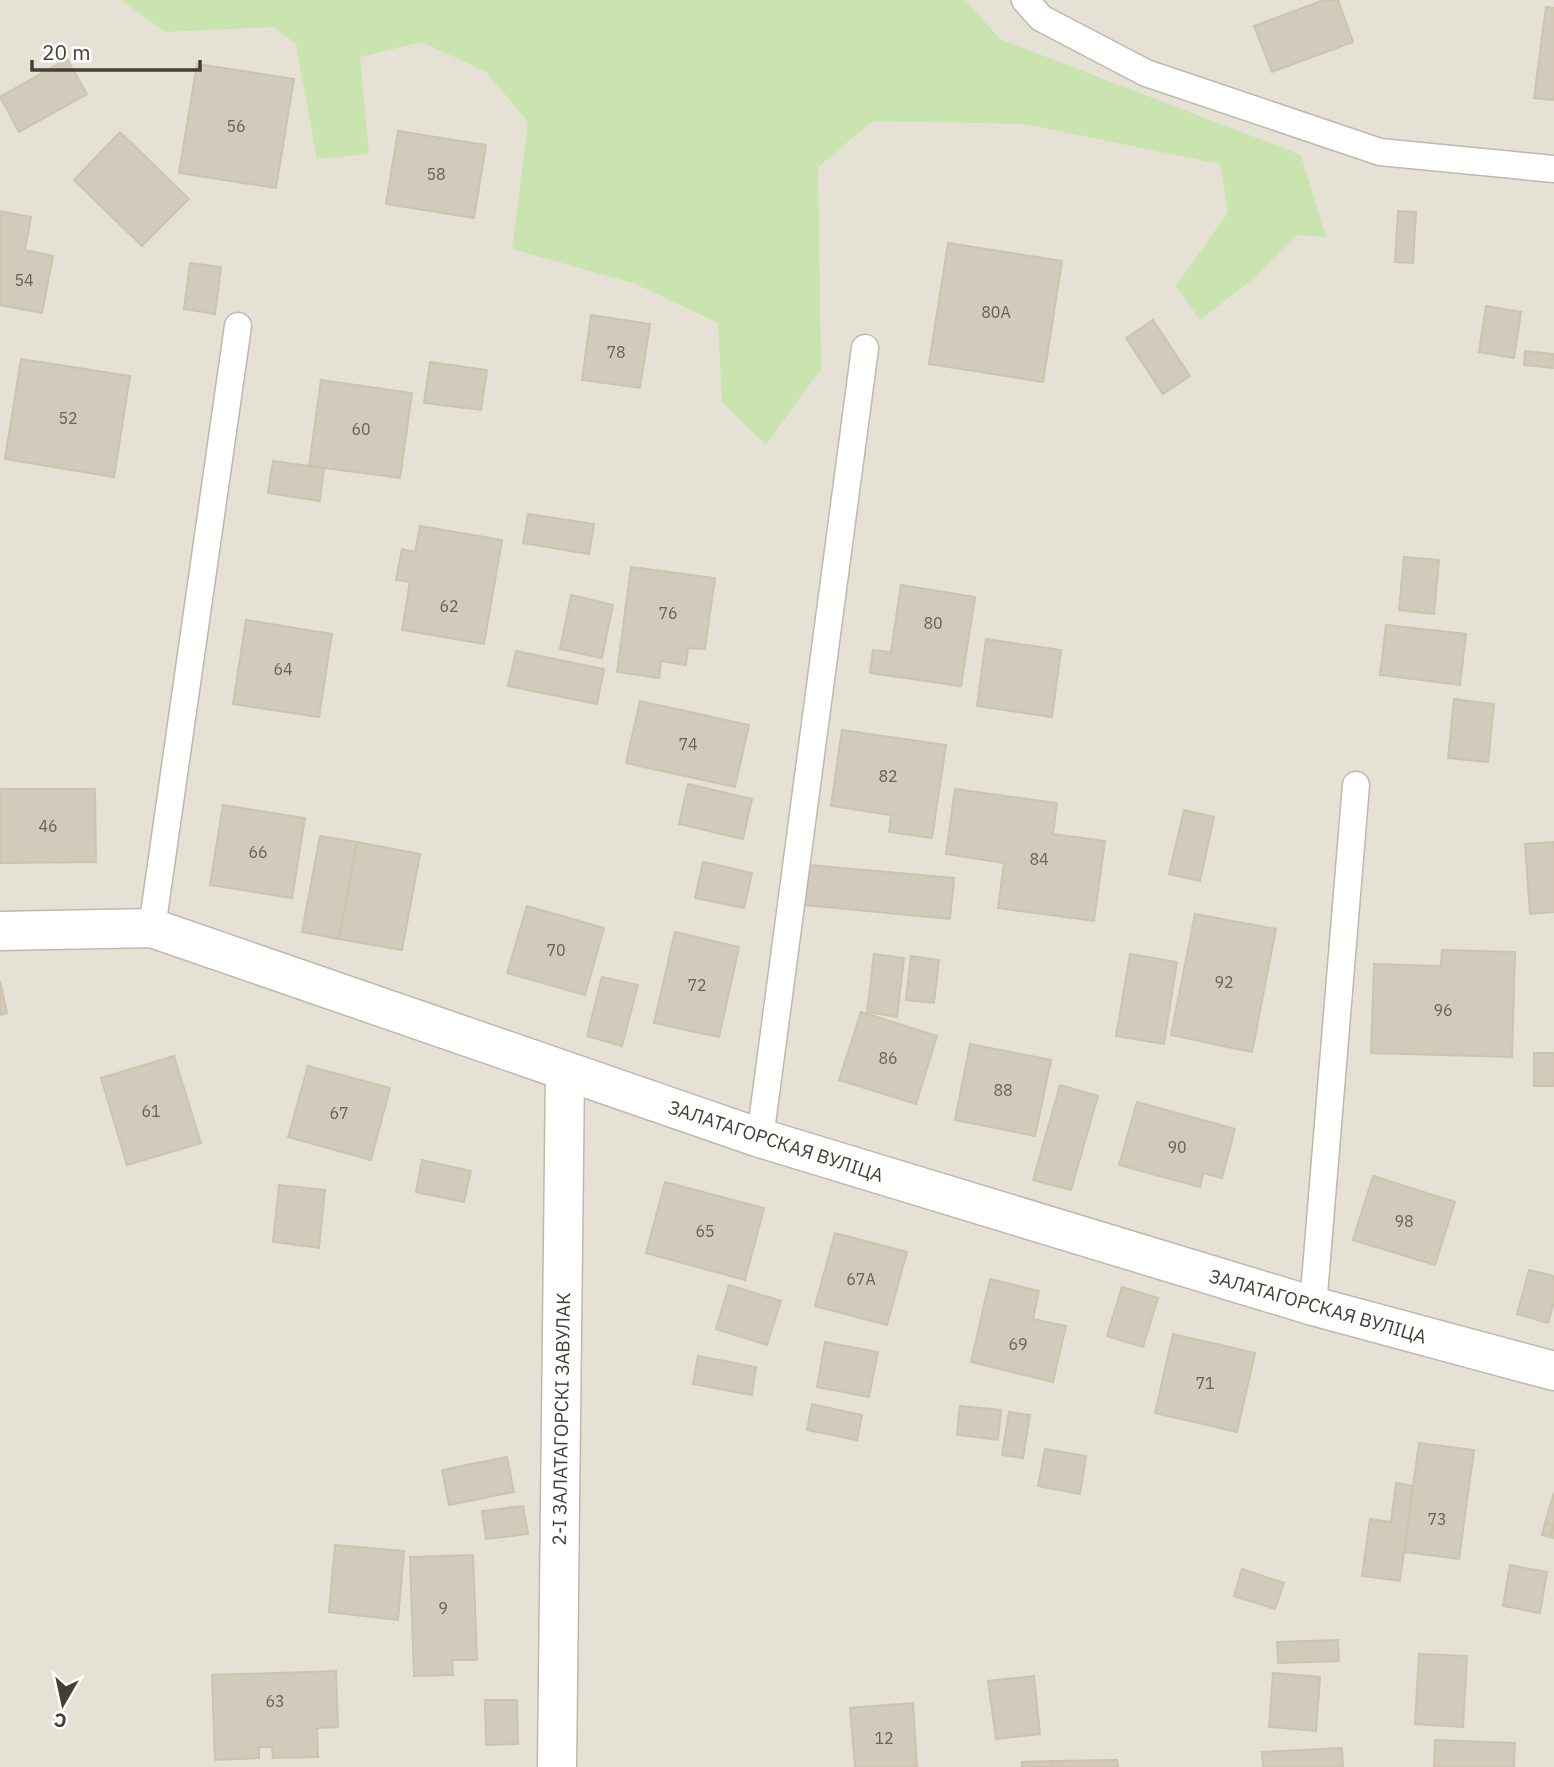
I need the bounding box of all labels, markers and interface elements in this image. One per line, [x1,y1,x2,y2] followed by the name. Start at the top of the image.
[32,28,200,72] scale bar
[42,38,91,66] text: 20 m
[226,116,246,136] house number: 56
[426,164,446,184] house number: 58
[14,270,34,290] house number: 54
[981,302,1011,322] house number: 80А
[606,342,626,362] house number: 78
[58,408,78,428] house number: 52
[351,419,371,439] house number: 60
[439,596,459,616] house number: 62
[658,603,678,623] house number: 76
[923,613,943,633] house number: 80
[273,659,293,679] house number: 64
[678,734,698,754] house number: 74
[878,766,898,786] house number: 82
[38,816,58,836] house number: 46
[248,842,268,862] house number: 66
[1029,849,1049,869] house number: 84
[546,940,566,960] house number: 70
[1214,972,1234,992] house number: 92
[687,975,707,995] house number: 72
[1433,1000,1453,1020] house number: 96
[878,1048,898,1068] house number: 86
[993,1080,1013,1100] house number: 88
[665,1095,887,1187] street label: ЗАЛАТАГОРСКАЯ ВУЛІЦА
[141,1101,161,1121] house number: 61
[329,1103,349,1123] house number: 67
[1167,1137,1187,1157] house number: 90
[1394,1211,1414,1231] house number: 98
[695,1221,715,1241] house number: 65
[1206,1263,1430,1349] street label: ЗАЛАТАГОРСКАЯ ВУЛІЦА
[846,1269,876,1289] house number: 67А
[547,1292,575,1546] street label: 2-І ЗАЛАТАГОРСКІ ЗАВУЛАК
[1008,1334,1028,1354] house number: 69
[1195,1373,1215,1393] house number: 71
[1427,1509,1447,1529] house number: 73
[438,1598,448,1618] house number: 9
[28,1669,98,1739] north arrow
[265,1691,285,1711] house number: 63
[52,1708,68,1734] text: С
[874,1728,894,1748] house number: 12

